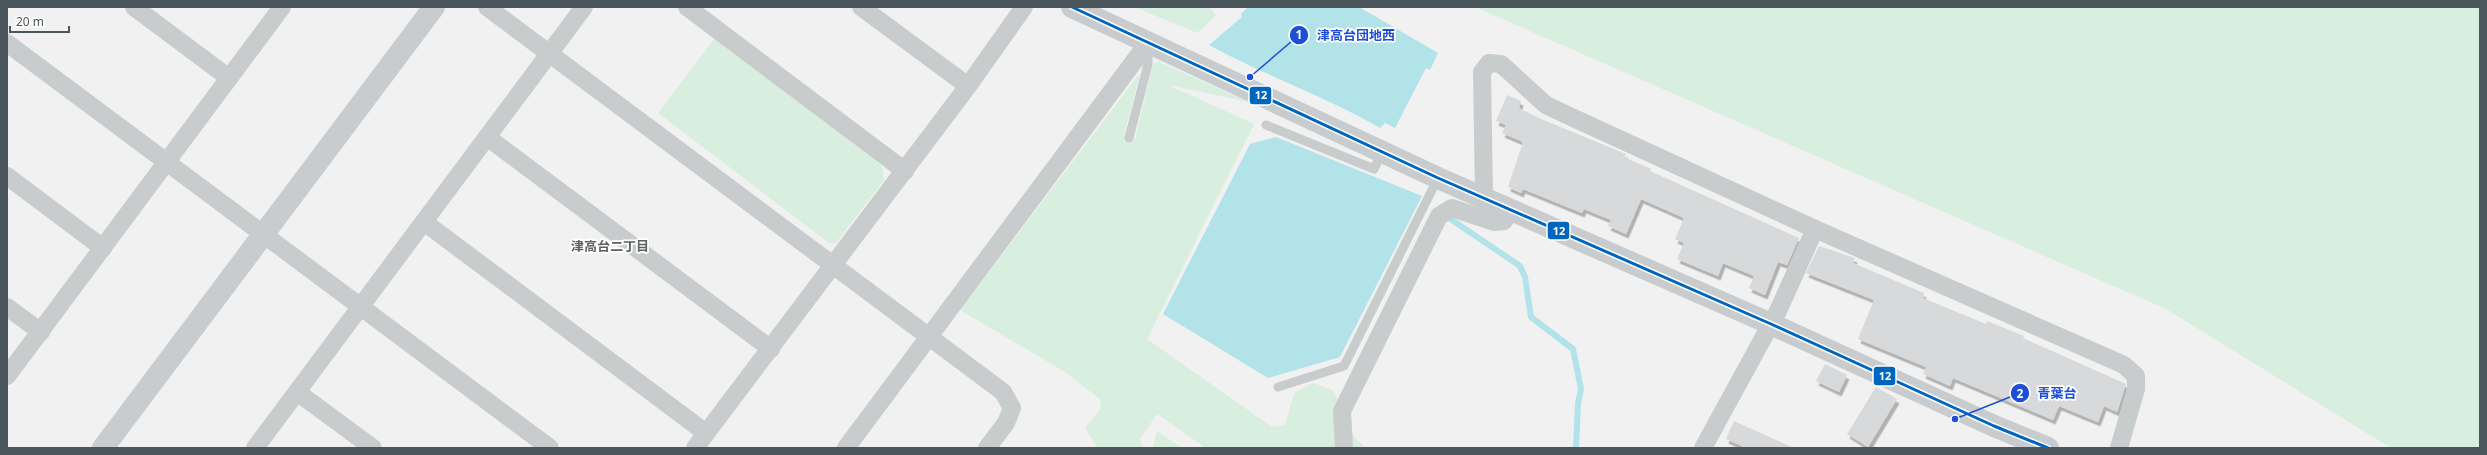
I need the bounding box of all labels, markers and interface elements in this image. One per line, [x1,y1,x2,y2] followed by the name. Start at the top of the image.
[10,8,69,34] scale bar
[16,13,44,30] text: 20 m
[1289,23,1403,48] callout: 津高台団地西
[1296,26,1302,43] text: 1
[1317,26,1395,44] text: 津高台団地西
[1249,86,1272,105] line badge: 12
[1255,87,1267,102] text: 12
[1547,221,1570,240] line badge: 12
[1553,223,1565,238] text: 12
[571,237,649,255] district label: 津高台二丁目
[1873,366,1896,386] line badge: 12
[1879,368,1891,383] text: 12
[2010,381,2085,406] callout: 青葉台
[2037,384,2077,402] text: 青葉台
[2017,385,2024,402] text: 2

